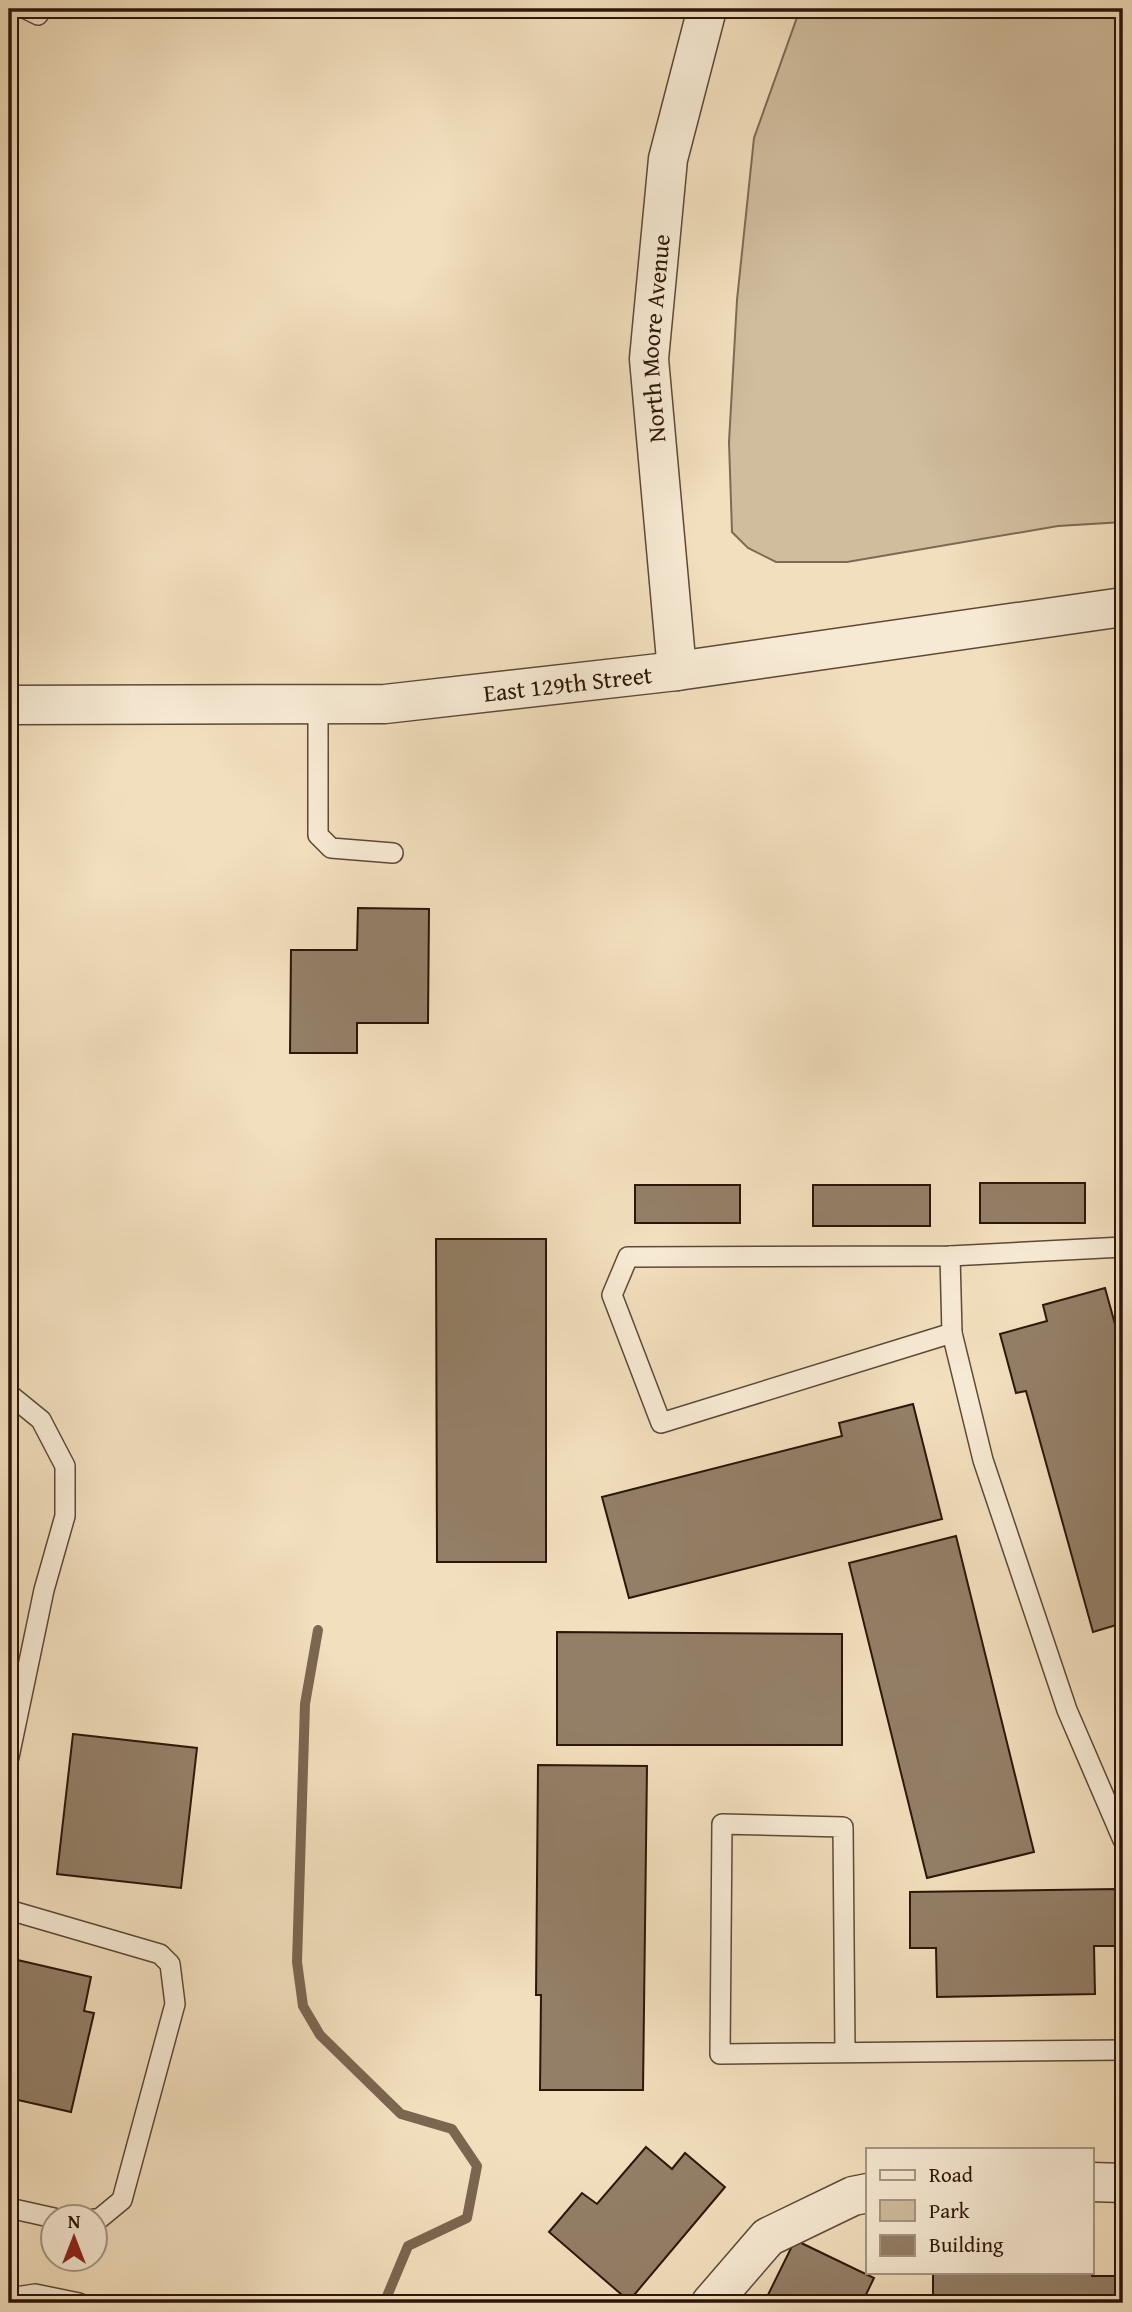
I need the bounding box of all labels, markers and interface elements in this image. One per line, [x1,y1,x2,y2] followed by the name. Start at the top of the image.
[631,233,678,444] street label: North Moore Avenue
[482,656,655,710] street label: East 129th Street
[866,2148,1094,2274] legend
[929,2159,974,2190] text: Road
[929,2195,970,2226] text: Park
[38,2204,108,2274] north arrow
[68,2207,81,2235] text: N
[929,2229,1004,2260] text: Building

